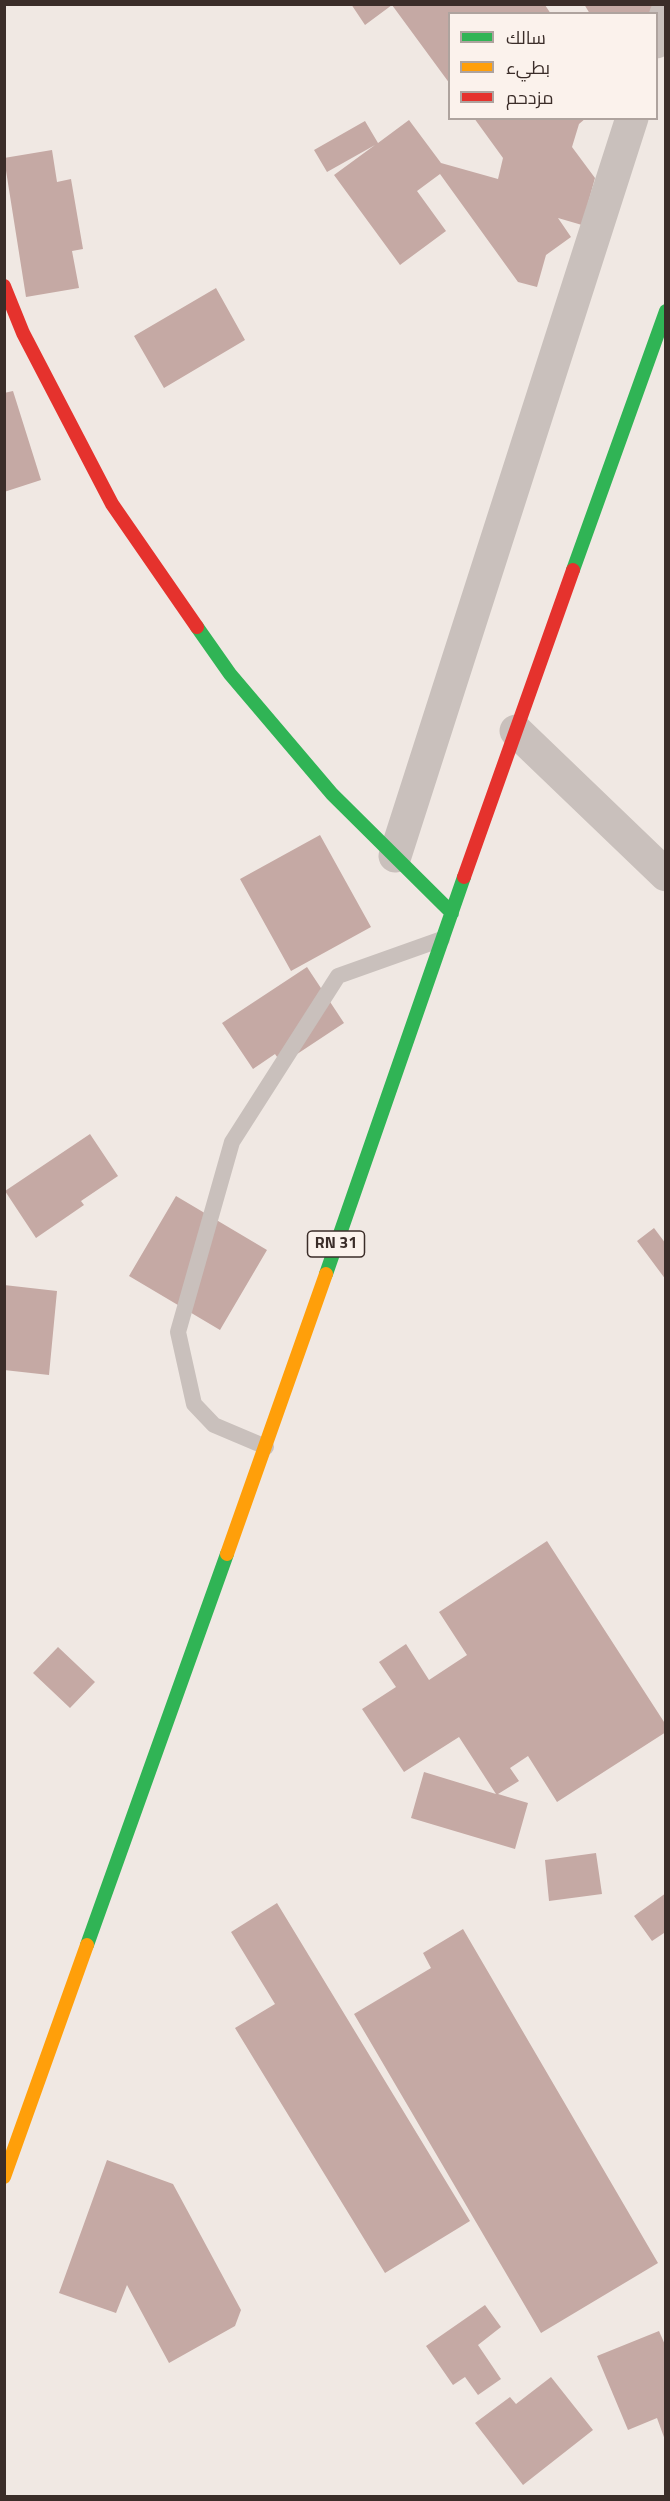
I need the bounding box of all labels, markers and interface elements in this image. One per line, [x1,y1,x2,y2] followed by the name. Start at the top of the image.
[448,12,658,120] legend
[506,24,546,51] text: سالك
[506,54,550,81] text: بطيء
[506,84,554,111] text: مزدحم
[308,1231,364,1257] road number: RN 31

